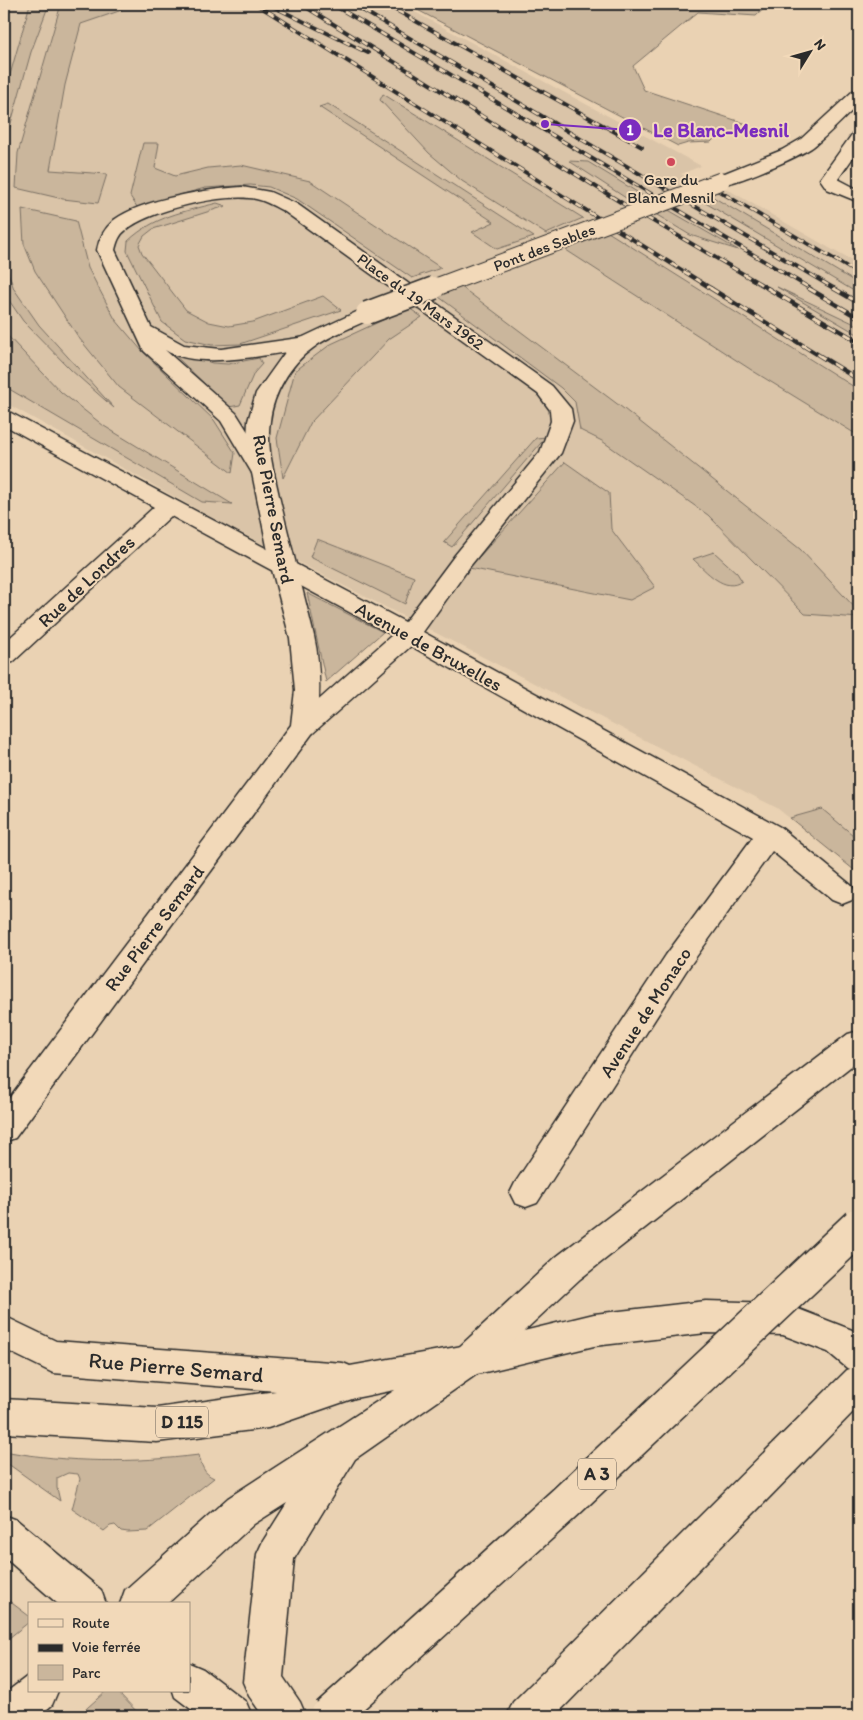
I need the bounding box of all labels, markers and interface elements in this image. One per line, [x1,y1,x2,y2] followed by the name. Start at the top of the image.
[786,28,836,78] north arrow
[810,36,830,53] text: N
[618,112,800,147] callout: Le Blanc-Mesnil
[653,118,789,142] text: Le Blanc-Mesnil
[627,121,634,139] text: 1
[665,156,677,168] marker: Gare du Blanc Mesnil
[627,170,715,207] place label: Gare du Blanc Mesnil
[491,219,598,276] street label: Pont des Sables
[354,249,488,354] street label: Place du 19 Mars 1962
[248,433,299,586] street label: Rue Pierre Semard
[33,531,140,632] street label: Rue de Londres
[351,597,506,696] street label: Avenue de Bruxelles
[100,861,209,996] street label: Rue Pierre Semard
[595,943,696,1082] street label: Avenue de Monaco
[87,1346,265,1389] street label: Rue Pierre Semard
[156,1406,208,1438] road number: D 115
[578,1458,616,1490] road number: A 3
[28,1602,190,1692] legend
[72,1614,110,1632] text: Route
[72,1638,141,1656] text: Voie ferrée
[72,1664,101,1682] text: Parc

